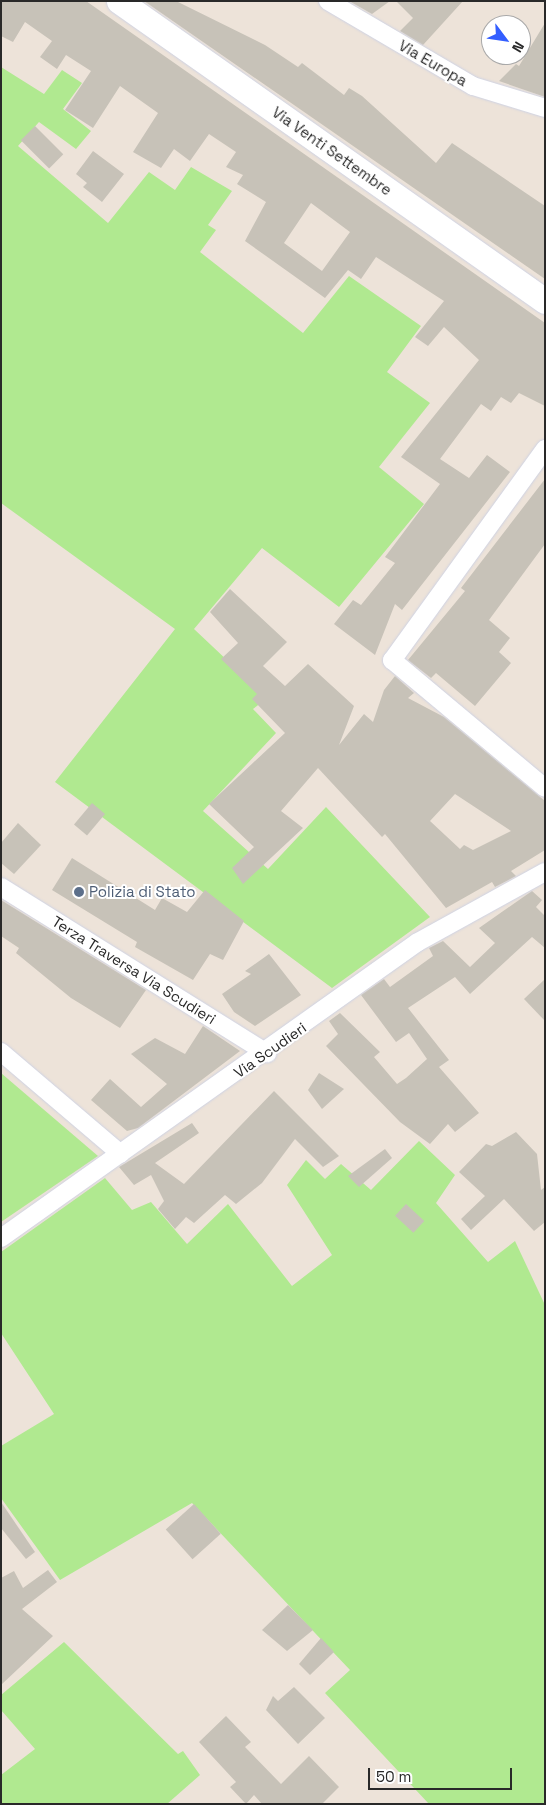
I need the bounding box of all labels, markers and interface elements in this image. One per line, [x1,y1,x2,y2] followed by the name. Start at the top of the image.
[481,15,531,65] north arrow
[396,36,470,90] street label: Via Europa
[508,39,528,56] text: N
[269,103,395,199] street label: Via Venti Settembre
[89,883,196,901] place label: Polizia di Stato
[73,886,85,898] marker: Polizia di Stato
[49,912,219,1028] street label: Terza Traversa Via Scudieri
[230,1018,310,1082] street label: Via Scudieri
[371,1758,515,1790] scale bar
[376,1767,411,1786] text: 50 m

